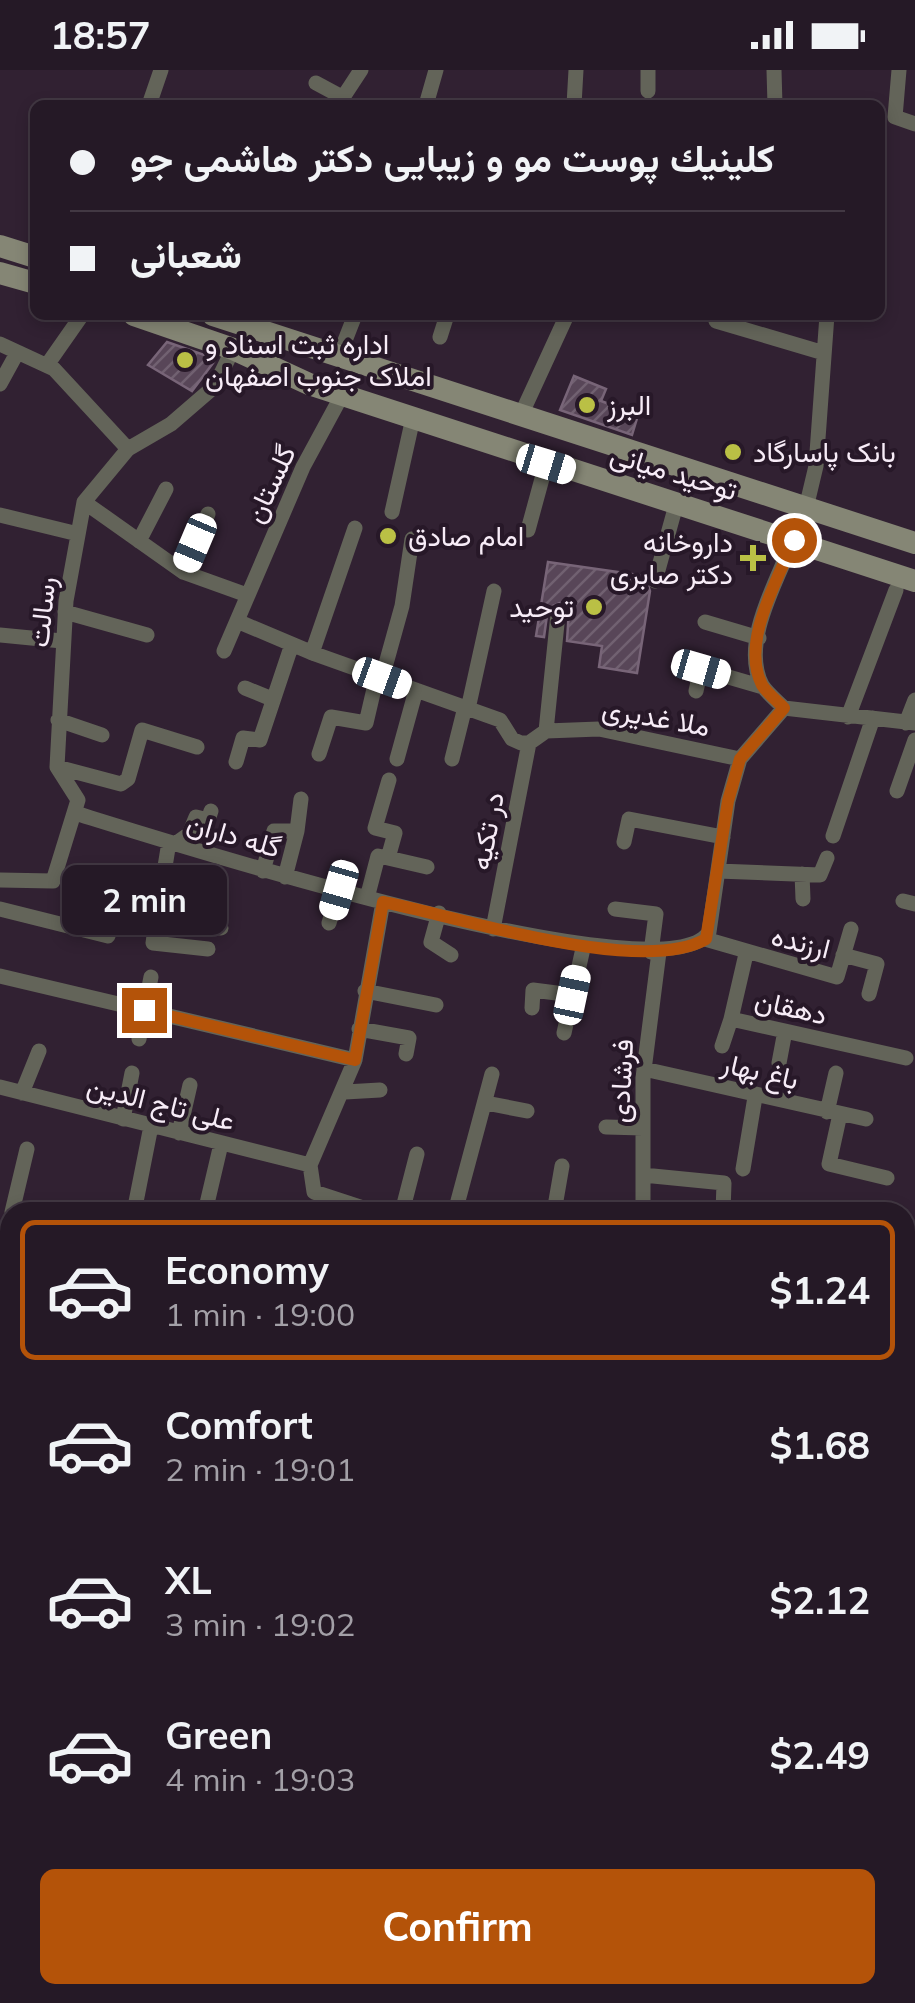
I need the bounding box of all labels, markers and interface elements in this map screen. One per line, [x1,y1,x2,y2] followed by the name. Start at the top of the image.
[50,11,151,59] text: 18:57
[130,134,775,182] text: كلينيك پوست مو و زيبايى دکتر هاشمی جو
[130,230,242,278] text: شعبانی
[205,326,432,394] place label: اداره ثبت اسناد و املاک جنوب اصفهان
[174,349,196,371] marker: اداره ثبت اسناد و املاک جنوب اصفهان
[606,387,651,423] place label: البرز
[576,394,598,416] marker: البرز
[753,434,896,471] place label: بانک پاسارگاد
[606,436,742,508] street label: توحید میانی
[236,439,303,528] street label: گلستان
[513,441,579,487] car
[722,441,744,463] marker: بانک پاسارگاد
[169,510,221,576] car
[408,518,524,555] place label: امام صادق
[772,518,817,563] route start
[610,524,733,592] place label: داروخانه دکتر صابری
[377,525,399,547] marker: امام صادق
[742,547,764,569] marker: داروخانه دکتر صابری
[20,575,64,649] street label: رسالت
[509,589,574,625] place label: توحید
[583,596,605,618] marker: توحید
[668,646,734,692] car
[349,654,415,702] car
[599,690,713,744] street label: ملا غدیری
[462,789,512,873] street label: در تکیه
[183,804,285,866] street label: گله داران
[316,857,362,923] car
[62,865,226,935] callout: 2 min
[102,880,187,920] text: 2 min
[768,917,834,967] street label: ارزنده
[551,963,593,1027] car
[752,981,831,1032] street label: دهقان
[122,988,167,1033] route end
[601,1038,641,1124] street label: فرشادی
[717,1044,802,1098] street label: باغ بهار
[83,1067,239,1140] street label: علی تاج الدین
[45,1245,135,1335] icon: car
[165,1246,329,1294] text: Economy
[769,1266,870,1314] text: $1.24
[165,1294,355,1334] text: 1 min · 19:00
[45,1400,135,1490] icon: car
[165,1401,313,1449] text: Comfort
[769,1421,870,1469] text: $1.68
[165,1449,355,1489] text: 2 min · 19:01
[45,1555,135,1645] icon: car
[165,1556,212,1604] text: XL
[769,1576,870,1624] text: $2.12
[165,1604,355,1644] text: 3 min · 19:02
[45,1710,135,1800] icon: car
[165,1711,272,1759] text: Green
[769,1731,870,1779] text: $2.49
[165,1759,355,1799] text: 4 min · 19:03
[40,1869,875,1984] button: Confirm

